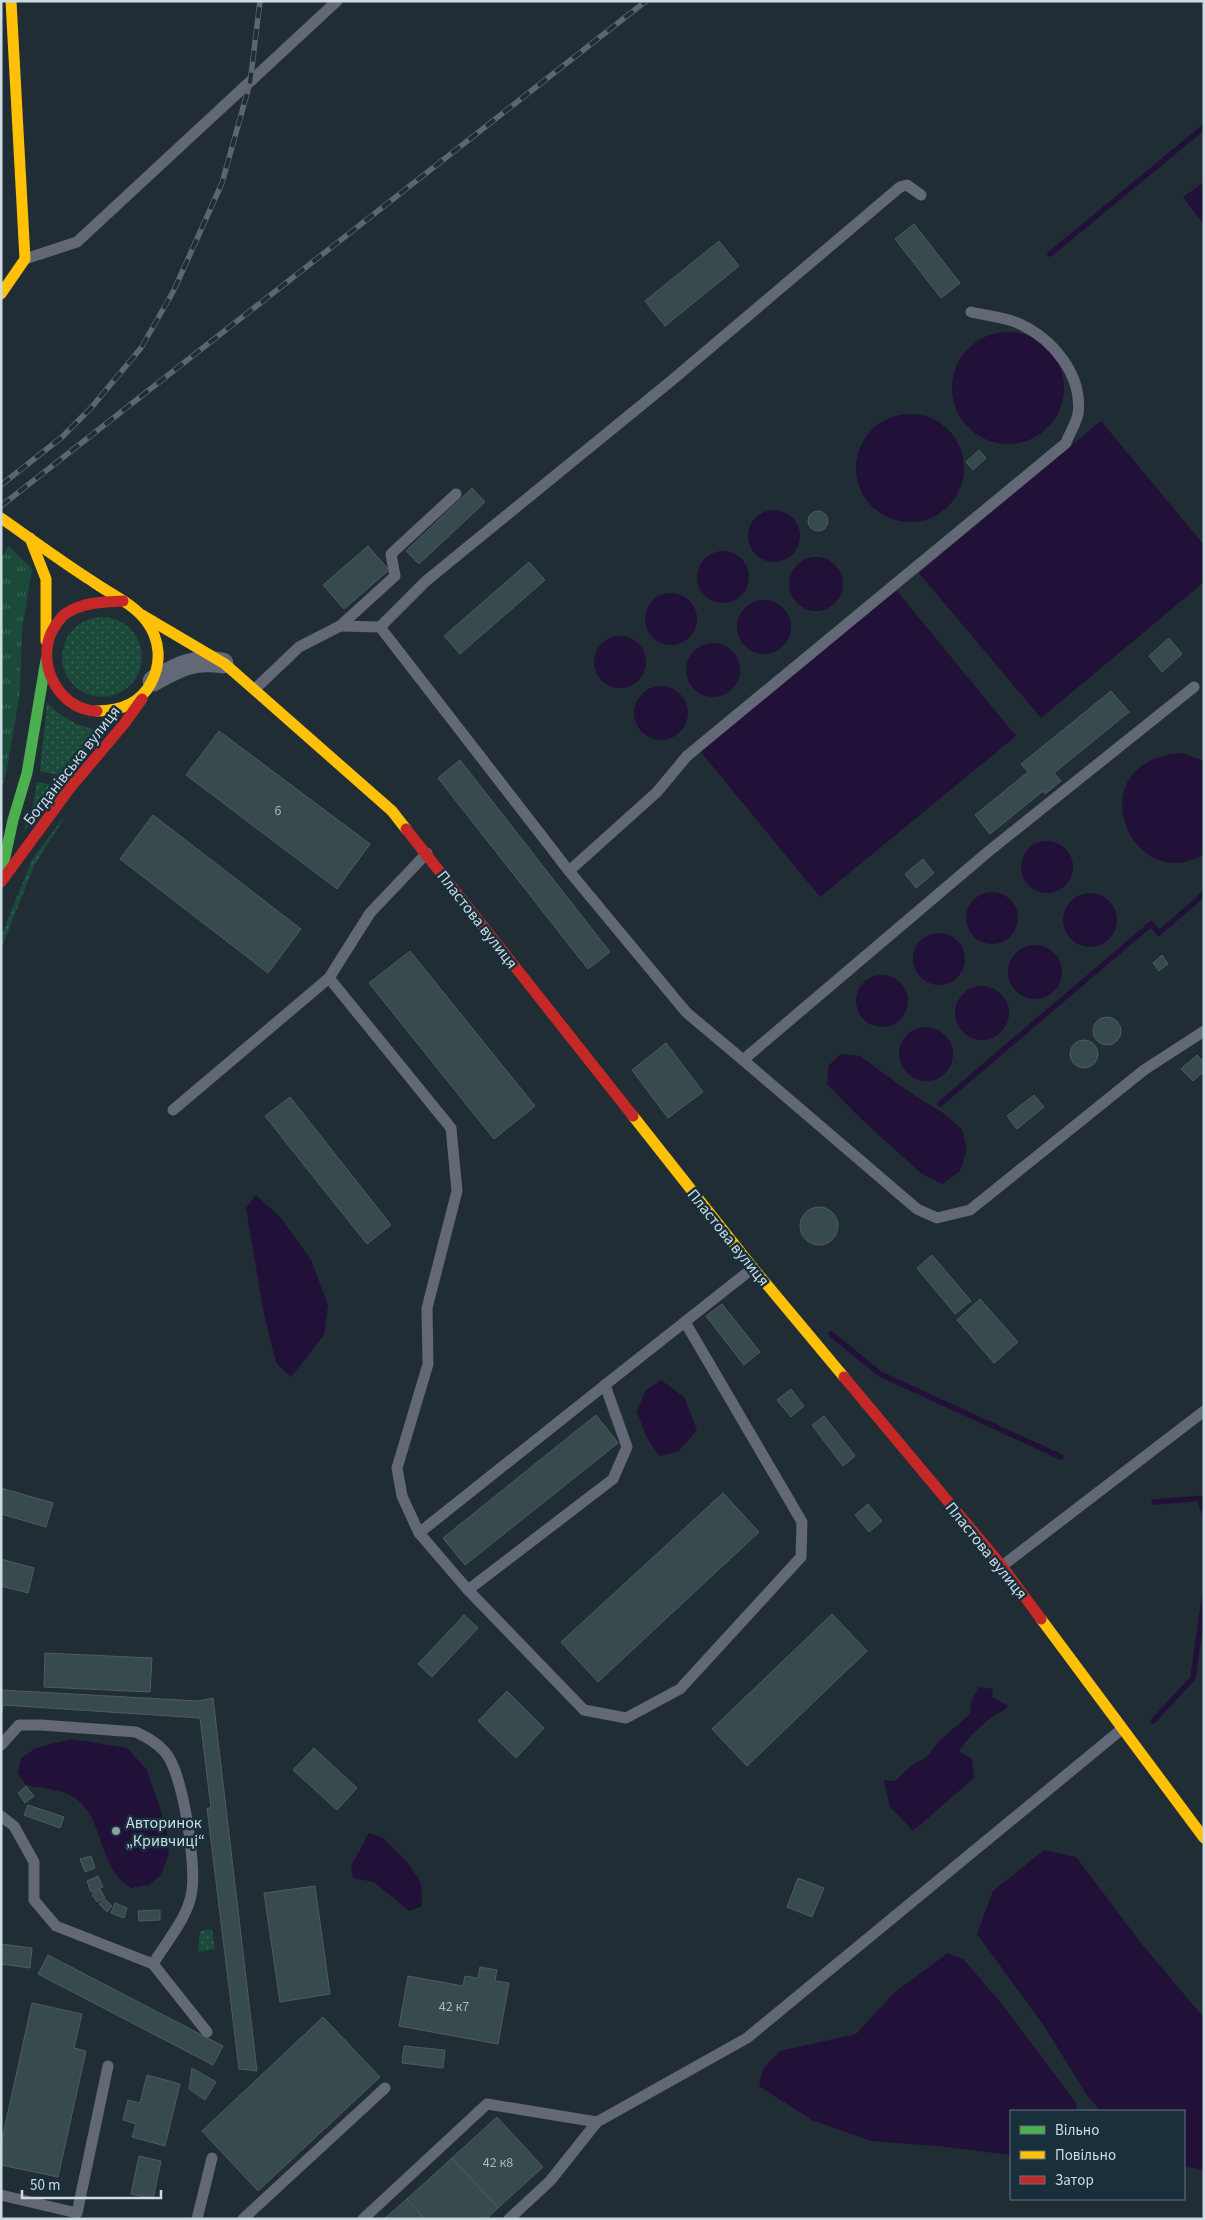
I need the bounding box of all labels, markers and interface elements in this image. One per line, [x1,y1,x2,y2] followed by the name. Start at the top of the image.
[18,701,125,830] street label: Богданівська вулиця
[275,801,282,821] house number: 6
[432,866,523,973] street label: Пластова вулиця
[682,1184,774,1291] street label: Пластова вулиця
[940,1497,1032,1604] street label: Пластова вулиця
[126,1812,205,1852] place label: Авторинок „Кривчиці“
[110,1825,122,1837] marker: Авторинок „Кривчиці“
[439,1997,469,2017] house number: 42 к7
[1010,2110,1185,2200] legend
[1055,2120,1099,2141] text: Вільно
[1055,2145,1116,2166] text: Повільно
[483,2153,513,2173] house number: 42 к8
[22,2168,161,2200] scale bar
[1055,2170,1094,2191] text: Затор
[30,2175,60,2196] text: 50 m

